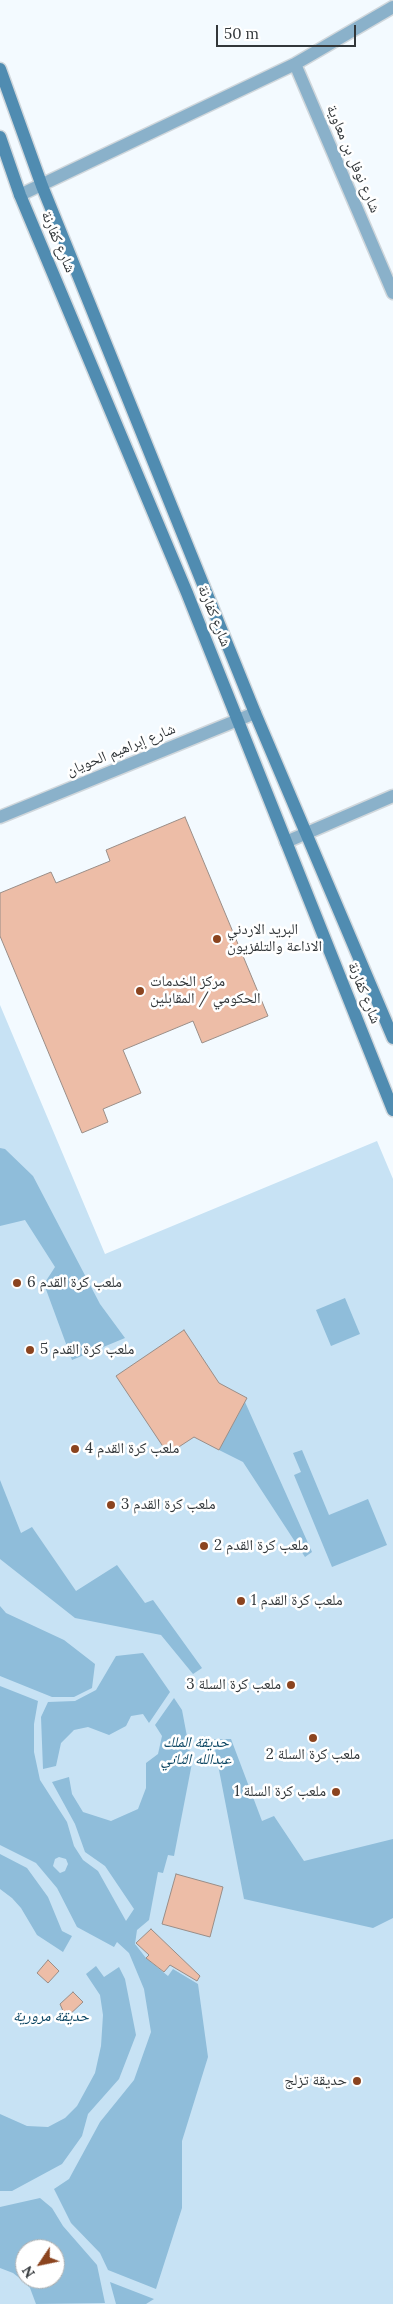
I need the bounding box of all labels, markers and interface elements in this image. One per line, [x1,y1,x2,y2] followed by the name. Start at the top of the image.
[218,15,358,47] scale bar
[224,24,259,43] text: 50 m
[322,102,384,216] street label: شارع نوفل بن معاوية
[37,209,79,275] street label: شارع كفارنة
[193,583,235,649] street label: شارع كفارنة
[64,720,178,780] street label: شارع إبراهيم الحويان
[227,921,322,956] place label: البريد الاردني الاذاعة والتلفزيون
[211,933,223,945] marker: البريد الاردني الاذاعة والتلفزيون
[343,960,385,1026] street label: شارع كفارنة
[150,973,261,1008] place label: مركز الخدمات الحكومي / المقابلين
[134,985,146,997] marker: مركز الخدمات الحكومي / المقابلين
[27,1274,122,1292] place label: ملعب كرة القدم 6
[11,1277,23,1289] marker: ملعب كرة القدم 6
[40,1341,134,1359] place label: ملعب كرة القدم 5
[24,1344,36,1356] marker: ملعب كرة القدم 5
[85,1440,179,1458] place label: ملعب كرة القدم 4
[69,1443,81,1455] marker: ملعب كرة القدم 4
[121,1496,216,1514] place label: ملعب كرة القدم 3
[105,1499,117,1511] marker: ملعب كرة القدم 3
[214,1537,308,1555] place label: ملعب كرة القدم 2
[198,1540,210,1552] marker: ملعب كرة القدم 2
[251,1592,343,1610] place label: ملعب كرة القدم 1
[235,1595,247,1607] marker: ملعب كرة القدم 1
[186,1676,281,1694] place label: ملعب كرة السلة 3
[285,1679,297,1691] marker: ملعب كرة السلة 3
[307,1732,319,1744] marker: ملعب كرة السلة 2
[161,1734,231,1769] park label: حديقة الملك عبدالله الثاني
[266,1746,360,1764] place label: ملعب كرة السلة 2
[234,1783,326,1801] place label: ملعب كرة السلة 1
[330,1786,342,1798] marker: ملعب كرة السلة 1
[13,2008,89,2026] park label: حديقة مرورية
[284,2072,347,2090] place label: حديقة تزلج
[351,2075,363,2087] marker: حديقة تزلج
[15,2239,65,2289] north arrow
[18,2262,39,2281] text: N

